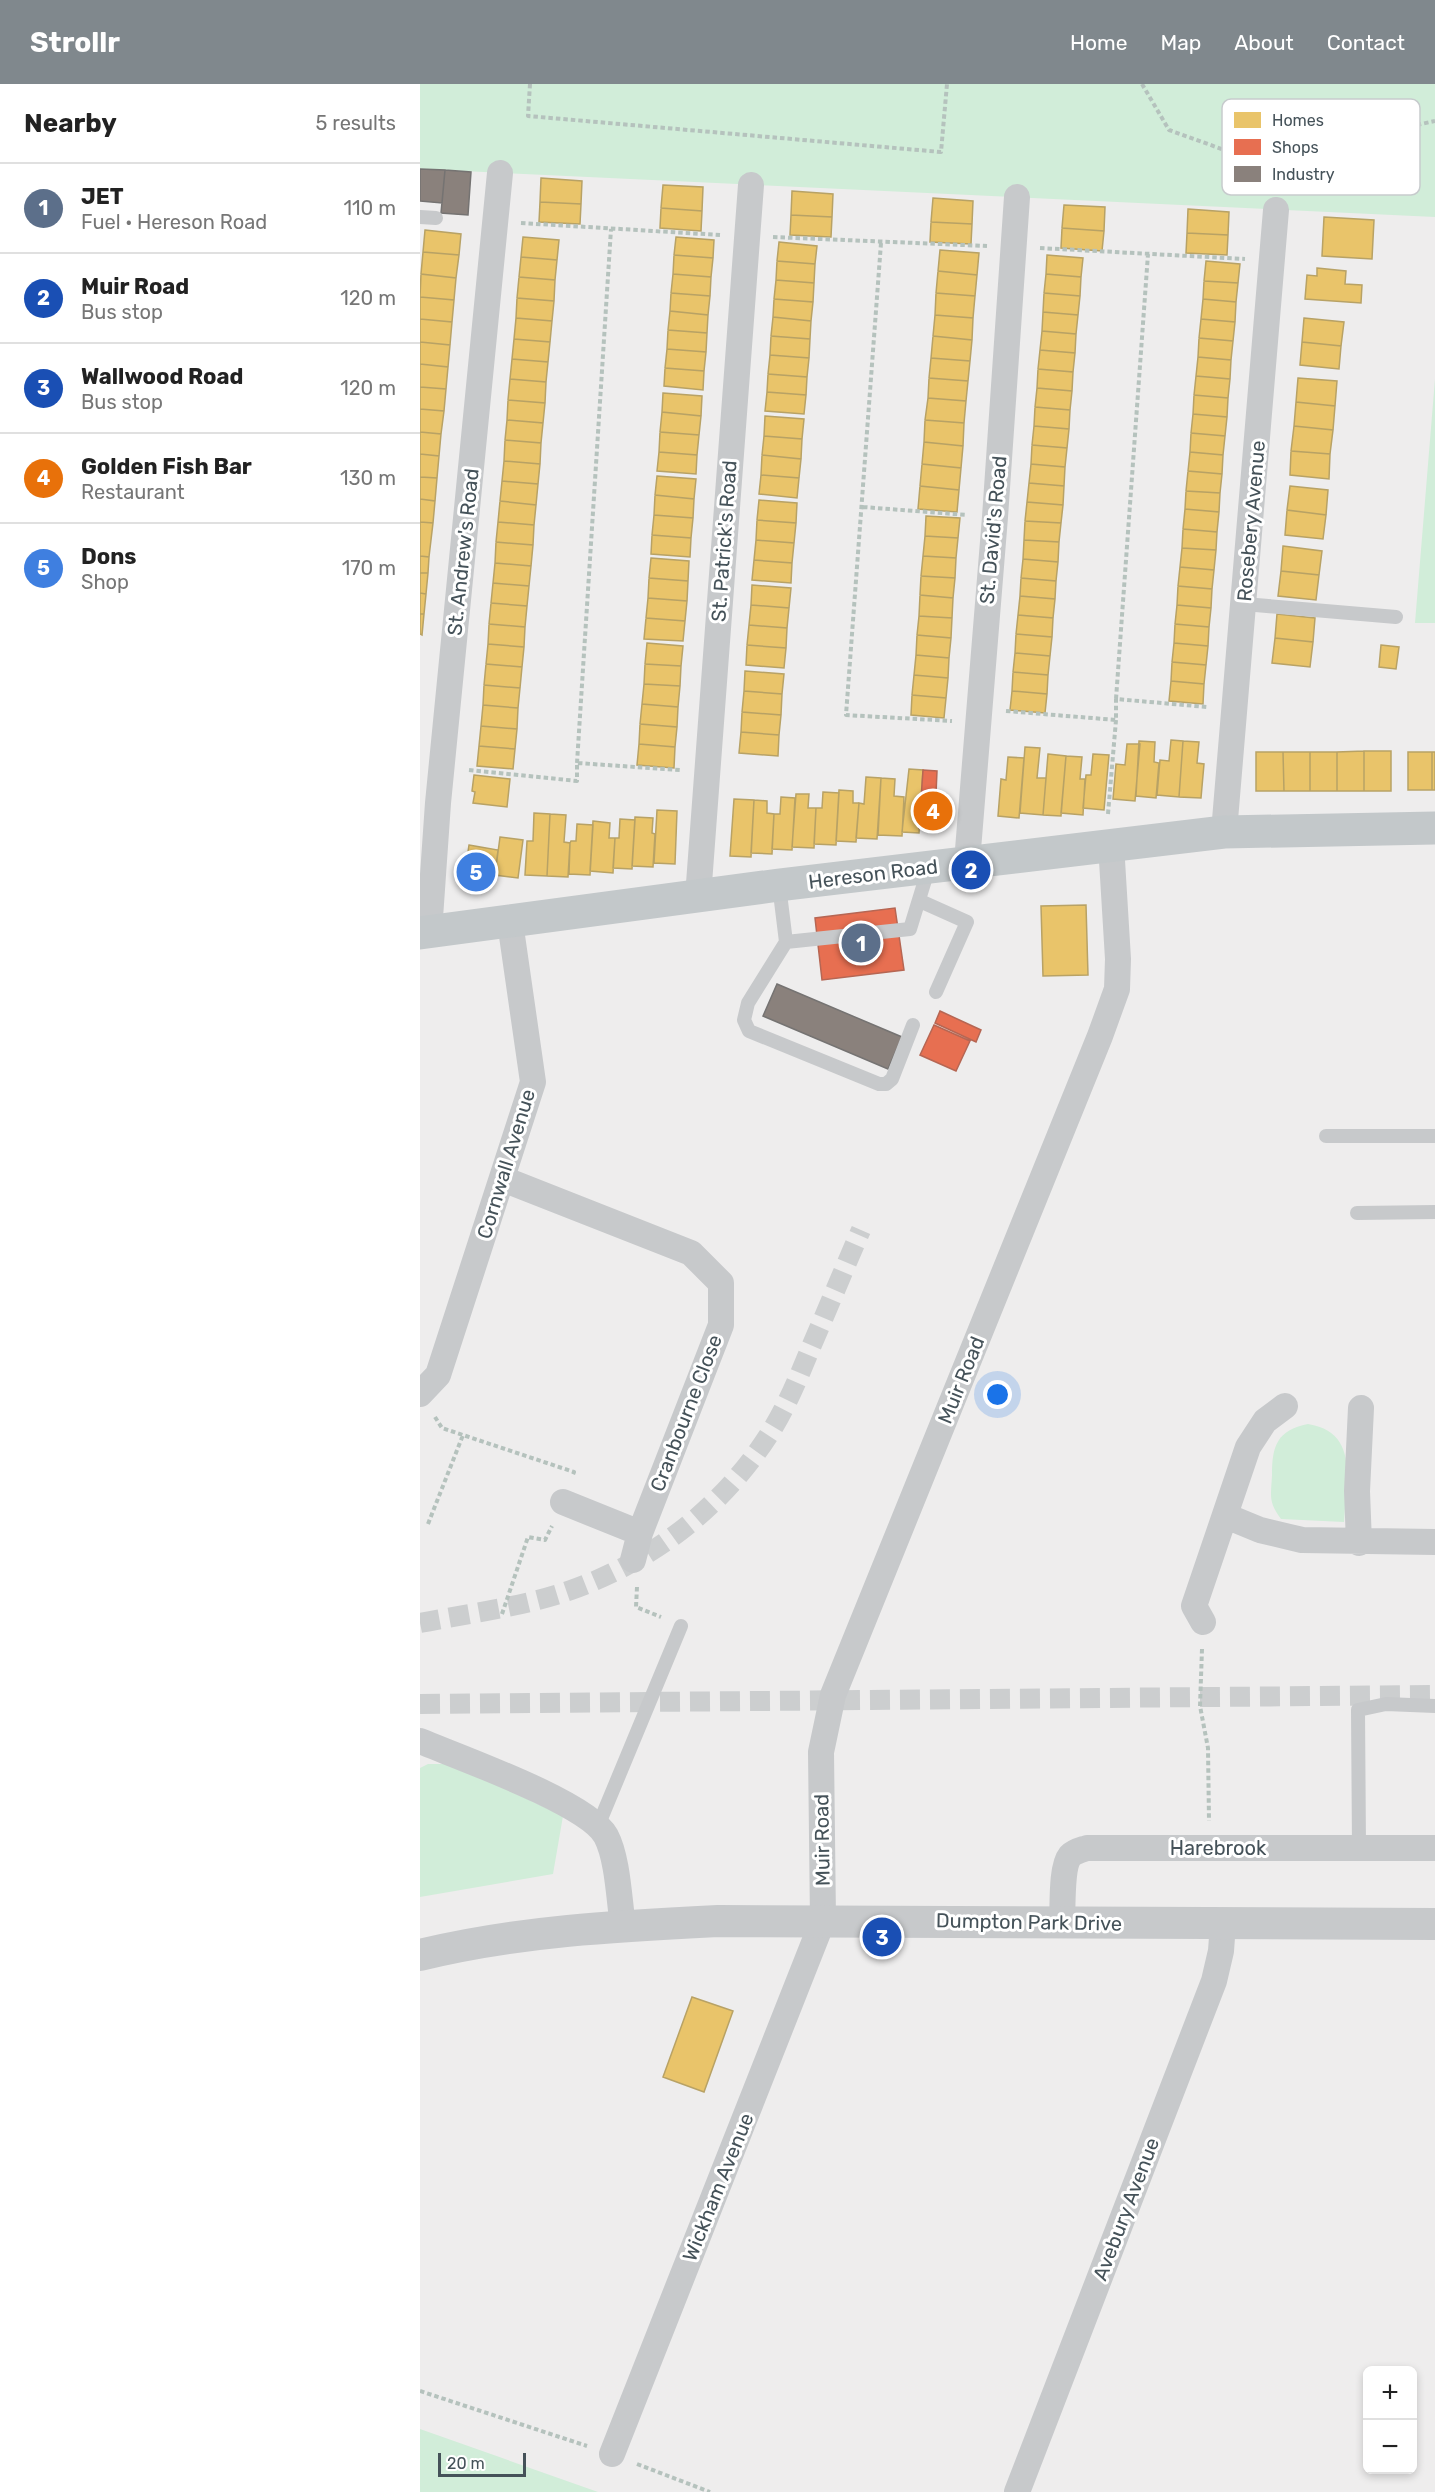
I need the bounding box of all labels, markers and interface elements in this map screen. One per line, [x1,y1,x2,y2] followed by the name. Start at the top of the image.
[30,26,120,59] text: Strollr
[1070,30,1127,55] text: Home
[1160,30,1201,55] text: Map
[1234,30,1294,55] text: About
[1327,30,1405,55] text: Contact
[1222,99,1420,195] legend
[24,108,117,139] text: Nearby
[315,111,396,135] text: 5 results
[1272,111,1324,130] text: Homes
[1272,138,1319,157] text: Shops
[1272,165,1335,184] text: Industry
[81,183,124,210] text: JET
[39,196,48,220] text: 1
[344,196,396,220] text: 110 m
[81,210,267,234] text: Fuel · Hereson Road
[81,273,189,300] text: Muir Road
[37,286,50,310] text: 2
[340,286,396,310] text: 120 m
[81,300,163,324] text: Bus stop
[81,363,243,390] text: Wallwood Road
[37,376,50,400] text: 3
[340,376,396,400] text: 120 m
[81,390,163,414] text: Bus stop
[1232,440,1270,602] street label: Rosebery Avenue
[81,453,252,480] text: Golden Fish Bar
[975,455,1011,605] street label: St. David's Road
[706,459,742,623] street label: St. Patrick's Road
[37,466,50,490] text: 4
[340,466,396,490] text: 130 m
[442,467,484,637] street label: St. Andrew's Road
[81,480,185,504] text: Restaurant
[81,543,137,570] text: Dons
[37,556,50,580] text: 5
[342,556,396,580] text: 170 m
[81,570,129,594] text: Shop
[914,788,952,834] pin: 4
[952,848,990,892] pin: 2
[456,850,496,894] pin: 5
[807,854,939,894] street label: Hereson Road
[842,920,880,966] pin: 1
[472,1086,540,1242] street label: Cornwall Avenue
[645,1331,727,1495] street label: Cranbourne Close
[933,1333,989,1427] street label: Muir Road
[983,1380,1012,1409] your location
[809,1794,835,1886] street label: Muir Road
[1170,1836,1267,1860] street label: Harebrook
[936,1908,1122,1936] street label: Dumpton Park Drive
[862,1914,902,1960] pin: 3
[677,2109,759,2265] street label: Wickham Avenue
[1088,2134,1164,2284] street label: Avebury Avenue
[1363,2366,1417,2474] map controls
[1363,2366,1417,2420] button: +
[1363,2420,1417,2474] button: −
[438,2450,526,2478] scale bar
[447,2454,485,2473] text: 20 m

